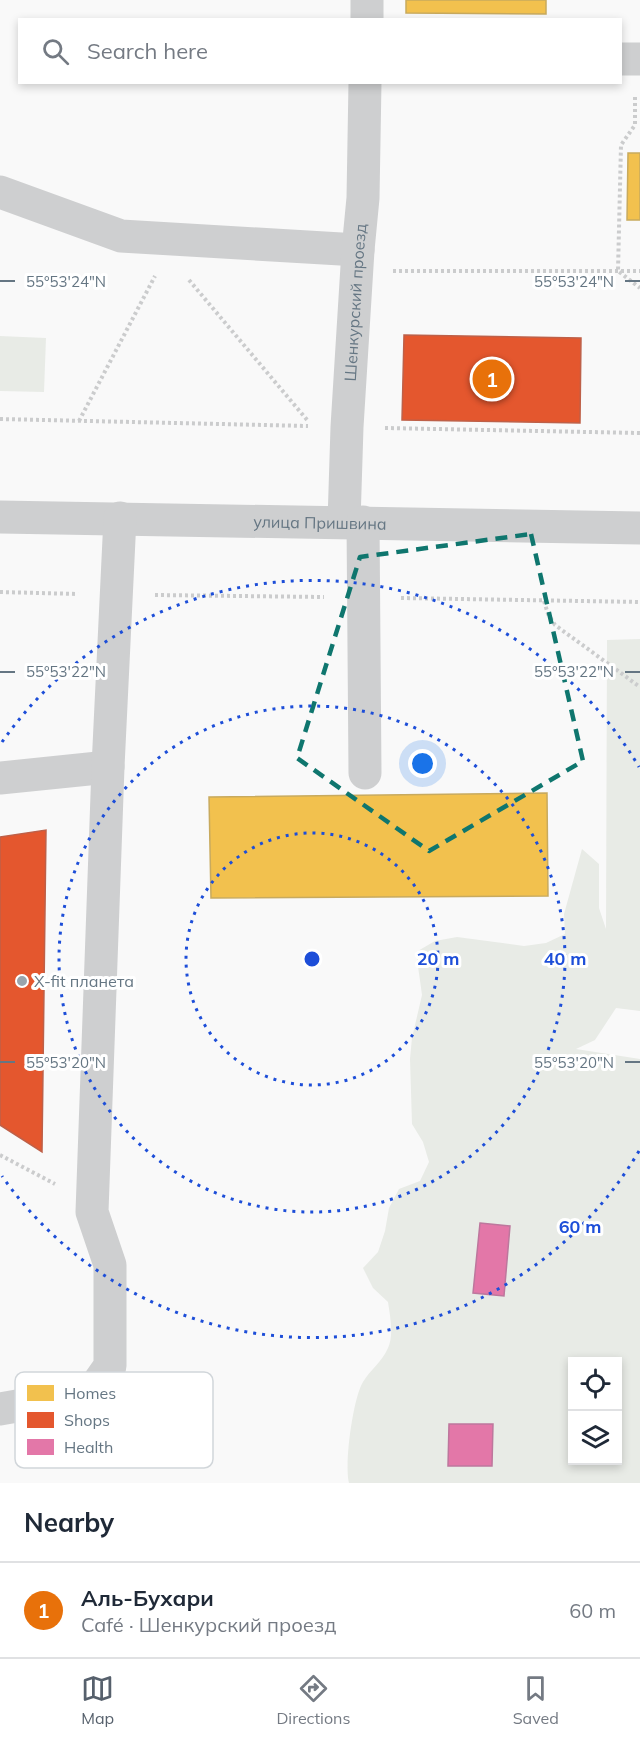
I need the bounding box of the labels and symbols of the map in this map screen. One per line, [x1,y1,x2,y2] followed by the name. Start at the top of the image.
[340,222,371,382] street label: Шенкурский проезд
[26,272,106,291] text: 55°53'24"N
[534,272,614,291] text: 55°53'24"N
[472,356,512,401] pin: 1
[253,511,387,534] street label: улица Пришвина
[26,662,106,681] text: 55°53'22"N
[534,662,614,681] text: 55°53'22"N
[408,749,437,778] your location
[417,947,459,970] text: 20 m
[544,947,586,970] text: 40 m
[302,949,322,969] centre of rings
[34,971,134,991] place label: X-fit планета
[15,974,29,988] marker: X-fit планета
[26,1053,106,1072] text: 55°53'20"N
[534,1053,614,1072] text: 55°53'20"N
[559,1215,601,1238] text: 60 m
[15,1372,213,1468] legend
[64,1383,116,1403] text: Homes
[64,1410,110,1430] text: Shops
[64,1437,113,1457] text: Health

